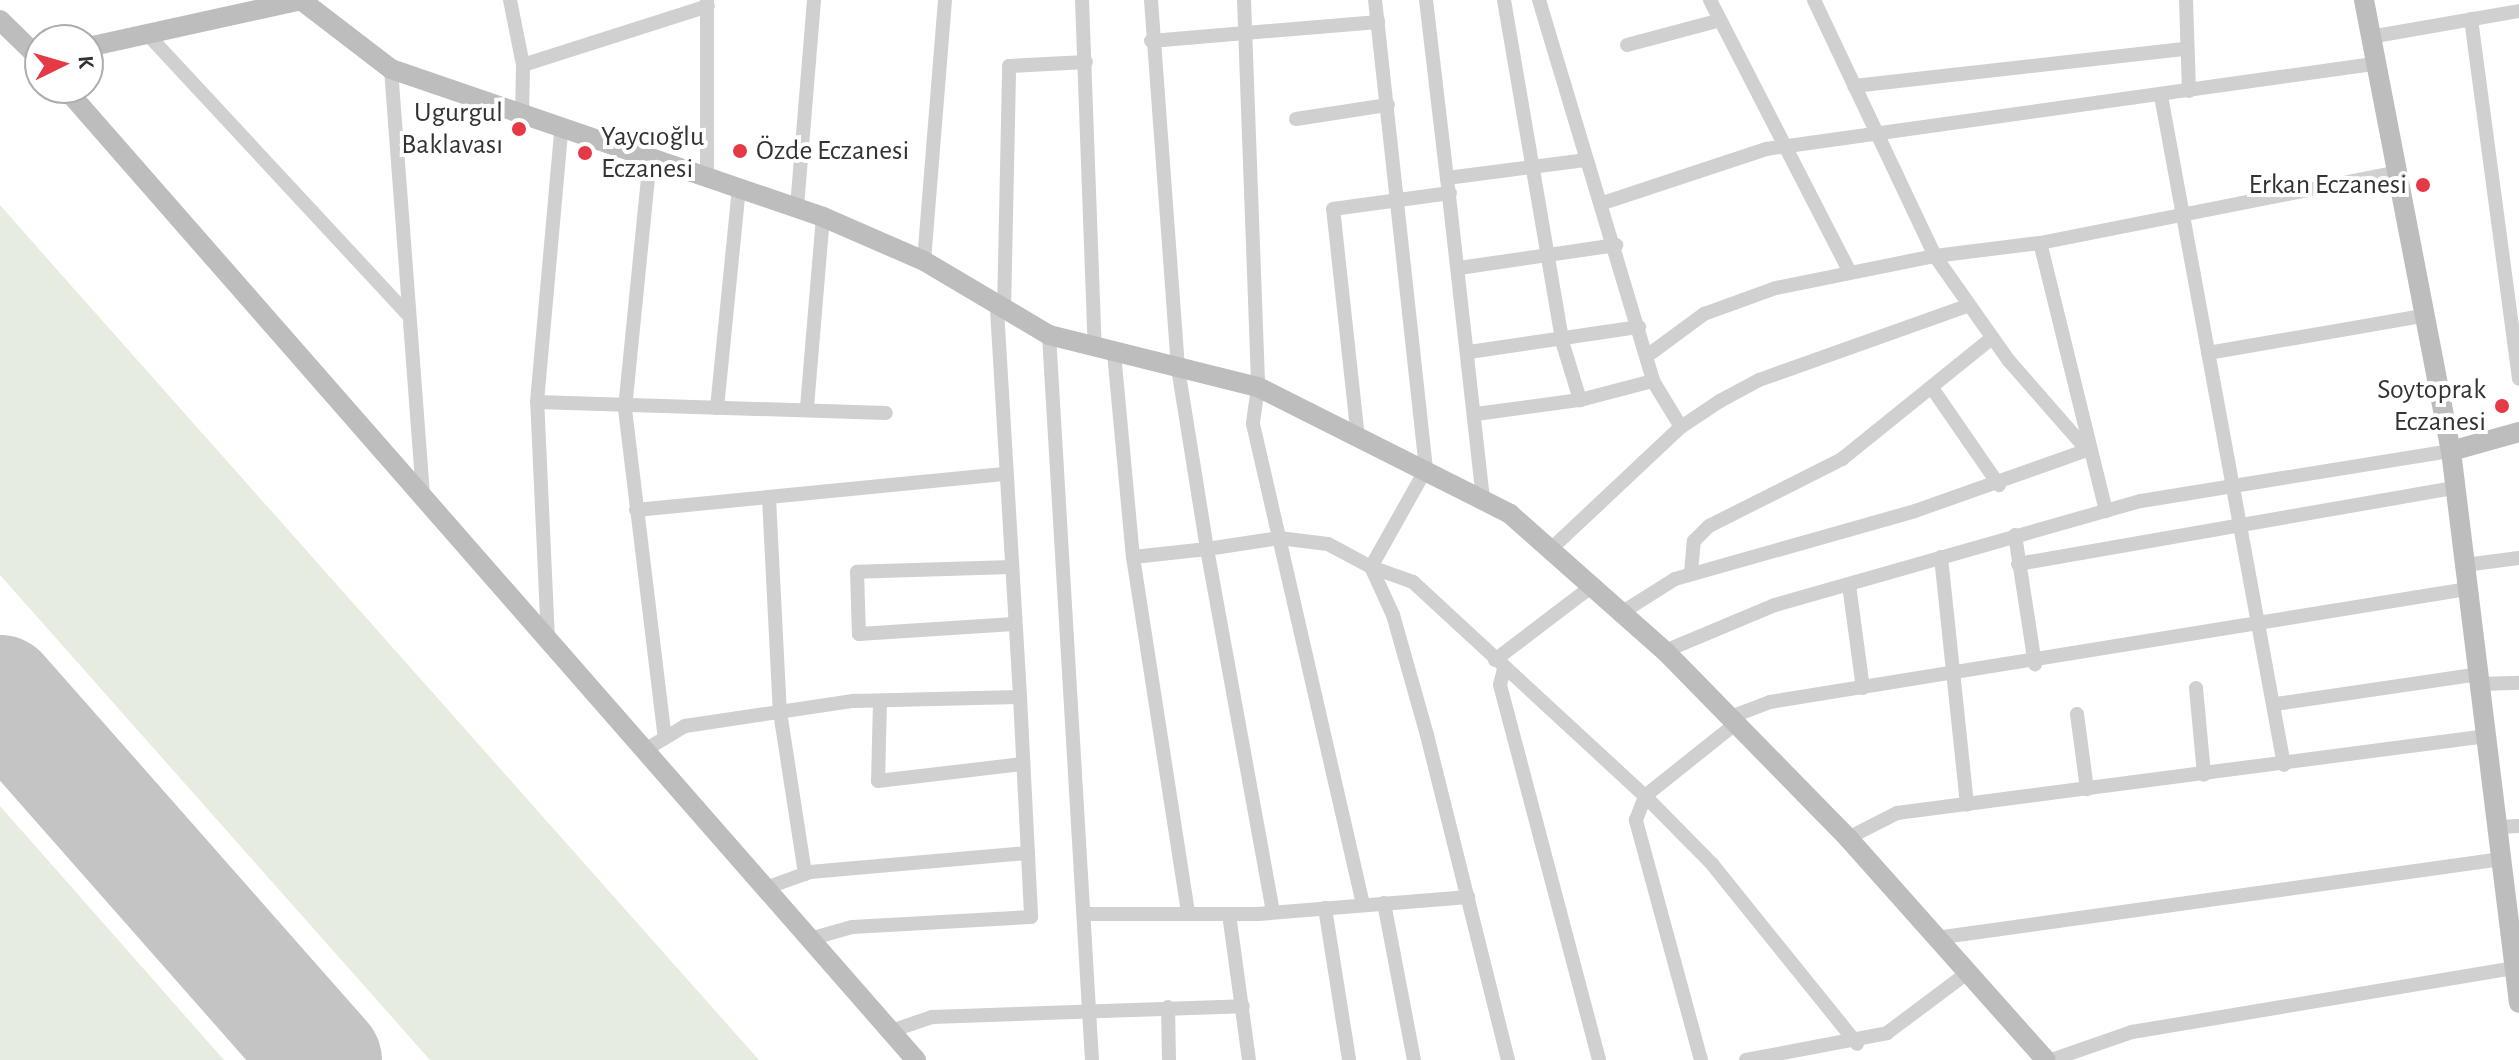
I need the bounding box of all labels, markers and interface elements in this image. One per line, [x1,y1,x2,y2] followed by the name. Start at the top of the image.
[24,24,104,104] north arrow
[74,55,97,69] text: K
[401,96,503,162] place label: Ugurgul Baklavası
[510,120,528,138] marker: Ugurgul Baklavası
[601,120,704,186] place label: Yaycıoğlu Eczanesi
[756,134,909,168] place label: Özde Eczanesi
[731,142,749,160] marker: Özde Eczanesi
[576,144,594,162] marker: Yaycıoğlu Eczanesi
[2249,168,2407,202] place label: Erkan Eczanesi
[2414,176,2432,194] marker: Erkan Eczanesi
[2377,373,2486,439] place label: Soytoprak Eczanesi
[2493,397,2511,415] marker: Soytoprak Eczanesi

